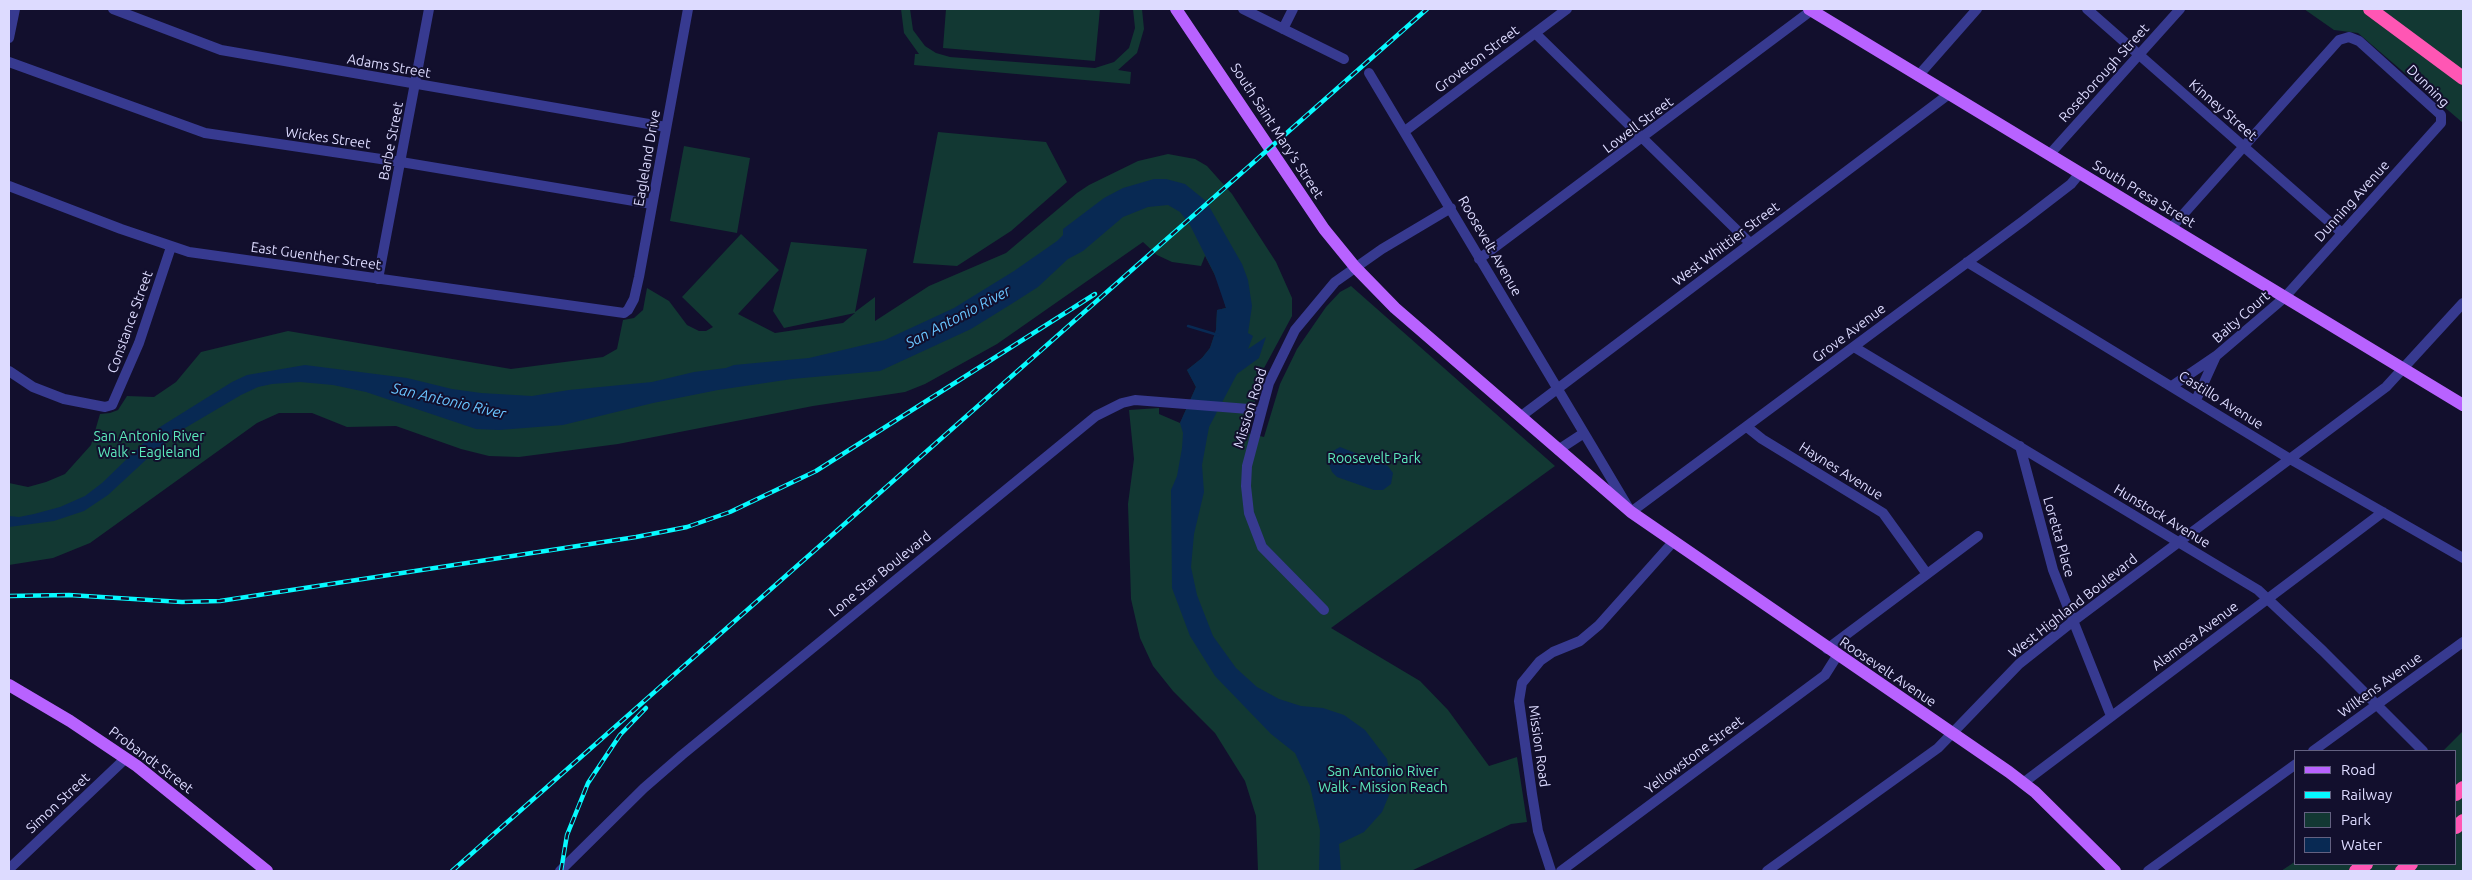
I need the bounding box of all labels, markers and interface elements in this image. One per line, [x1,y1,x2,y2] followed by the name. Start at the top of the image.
[2055,20,2153,126] street label: Roseborough Street
[1432,22,1522,96] street label: Groveton Street
[346,50,432,82] street label: Adams Street
[1227,60,1327,202] street label: South Saint Mary's Street
[2403,61,2453,111] street label: Dunning
[2185,76,2261,144] street label: Kinney Street
[1600,93,1676,157] street label: Lowell Street
[375,100,407,182] street label: Barbe Street
[630,108,664,208] street label: Eagleland Drive
[284,124,372,152] street label: Wickes Street
[2089,157,2199,231] street label: South Presa Street
[2311,157,2393,245] street label: Dunning Avenue
[1454,193,1526,299] street label: Roosevelt Avenue
[1669,198,1783,290] street label: West Whittier Street
[250,239,382,273] street label: East Guenther Street
[104,268,156,376] street label: Constance Street
[902,282,1014,352] water label: San Antonio River
[2209,288,2273,346] street label: Baity Court
[1809,300,1889,366] street label: Grove Avenue
[1230,366,1270,450] street label: Mission Road
[2176,367,2266,433] street label: Castillo Avenue
[390,379,508,423] water label: San Antonio River
[93,428,205,461] park label: San Antonio River Walk - Eagleland
[1796,438,1886,504] street label: Haynes Avenue
[1327,450,1421,466] park label: Roosevelt Park
[2111,481,2213,551] street label: Hunstock Avenue
[2039,495,2079,579] street label: Loretta Place
[825,528,935,620] street label: Lone Star Boulevard
[2005,551,2141,661] street label: West Highland Boulevard
[2148,598,2242,674] street label: Alamosa Avenue
[1836,633,1940,711] street label: Roosevelt Avenue
[2335,649,2425,721] street label: Wilkens Avenue
[1525,704,1553,788] street label: Mission Road
[1641,712,1747,798] street label: Yellowstone Street
[106,723,196,797] street label: Probandt Street
[2294,750,2457,865] legend
[2341,761,2376,778] text: Road
[1318,763,1448,796] park label: San Antonio River Walk - Mission Reach
[23,769,93,837] street label: Simon Street
[2341,786,2392,803] text: Railway
[2341,811,2371,828] text: Park
[2341,836,2382,853] text: Water

